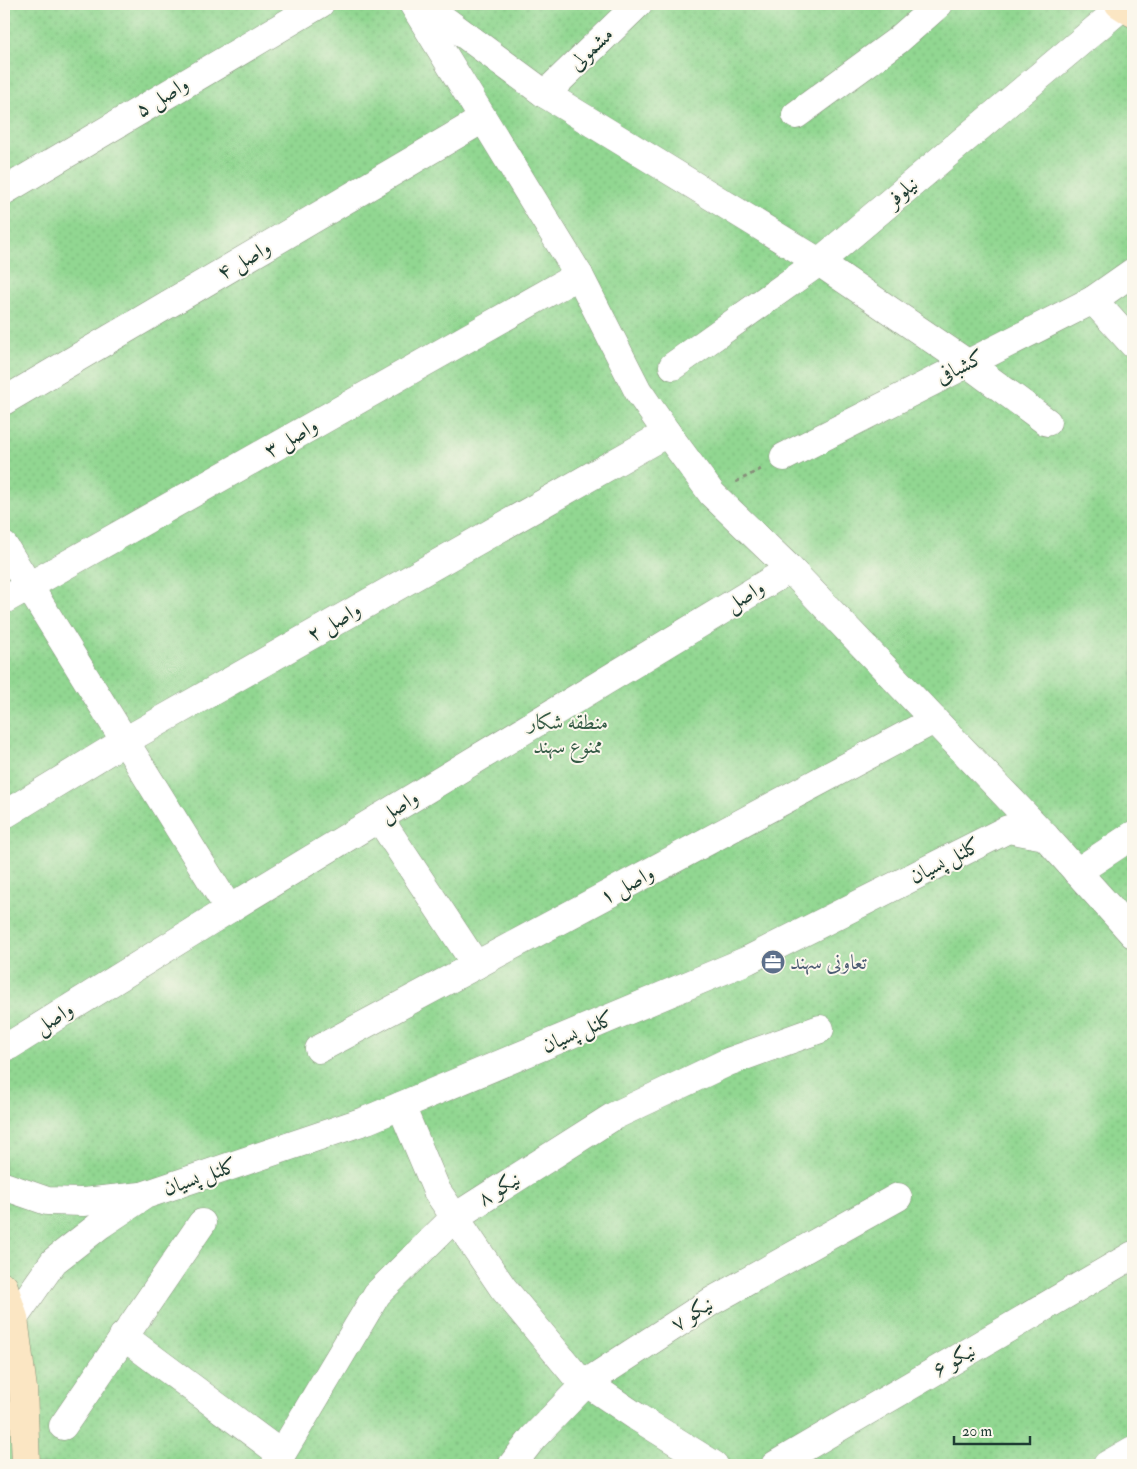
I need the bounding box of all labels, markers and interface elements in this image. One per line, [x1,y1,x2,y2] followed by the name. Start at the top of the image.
[563,21,619,77] street label: مشمولی
[130,71,194,124] street label: واصل ۵
[878,171,924,215] street label: نیلوفر
[212,234,276,287] street label: واصل ۴
[931,343,989,391] street label: کشبافی
[259,412,323,465] street label: واصل ۳
[720,574,770,619] street label: واصل
[302,596,366,649] street label: واصل ۲
[526,709,608,764] park label: منطقه شکار ممنوع سهند
[374,784,424,829] street label: واصل
[905,832,986,891] street label: کلنل پسیان
[595,859,659,911] street label: واصل ۱
[760,949,786,975] office icon: تعاونی سهند
[790,949,868,976] place label: تعاونی سهند
[29,996,79,1041] street label: واصل
[538,1005,619,1060] street label: کلنل پسیان
[160,1152,241,1203] street label: کلنل پسیان
[473,1165,525,1213] street label: نیکو ۸
[666,1290,718,1338] street label: نیکو ۷
[928,1337,980,1383] street label: نیکو ۶
[954,1414,1031,1446] scale bar
[962,1422,992,1441] text: 20 m

